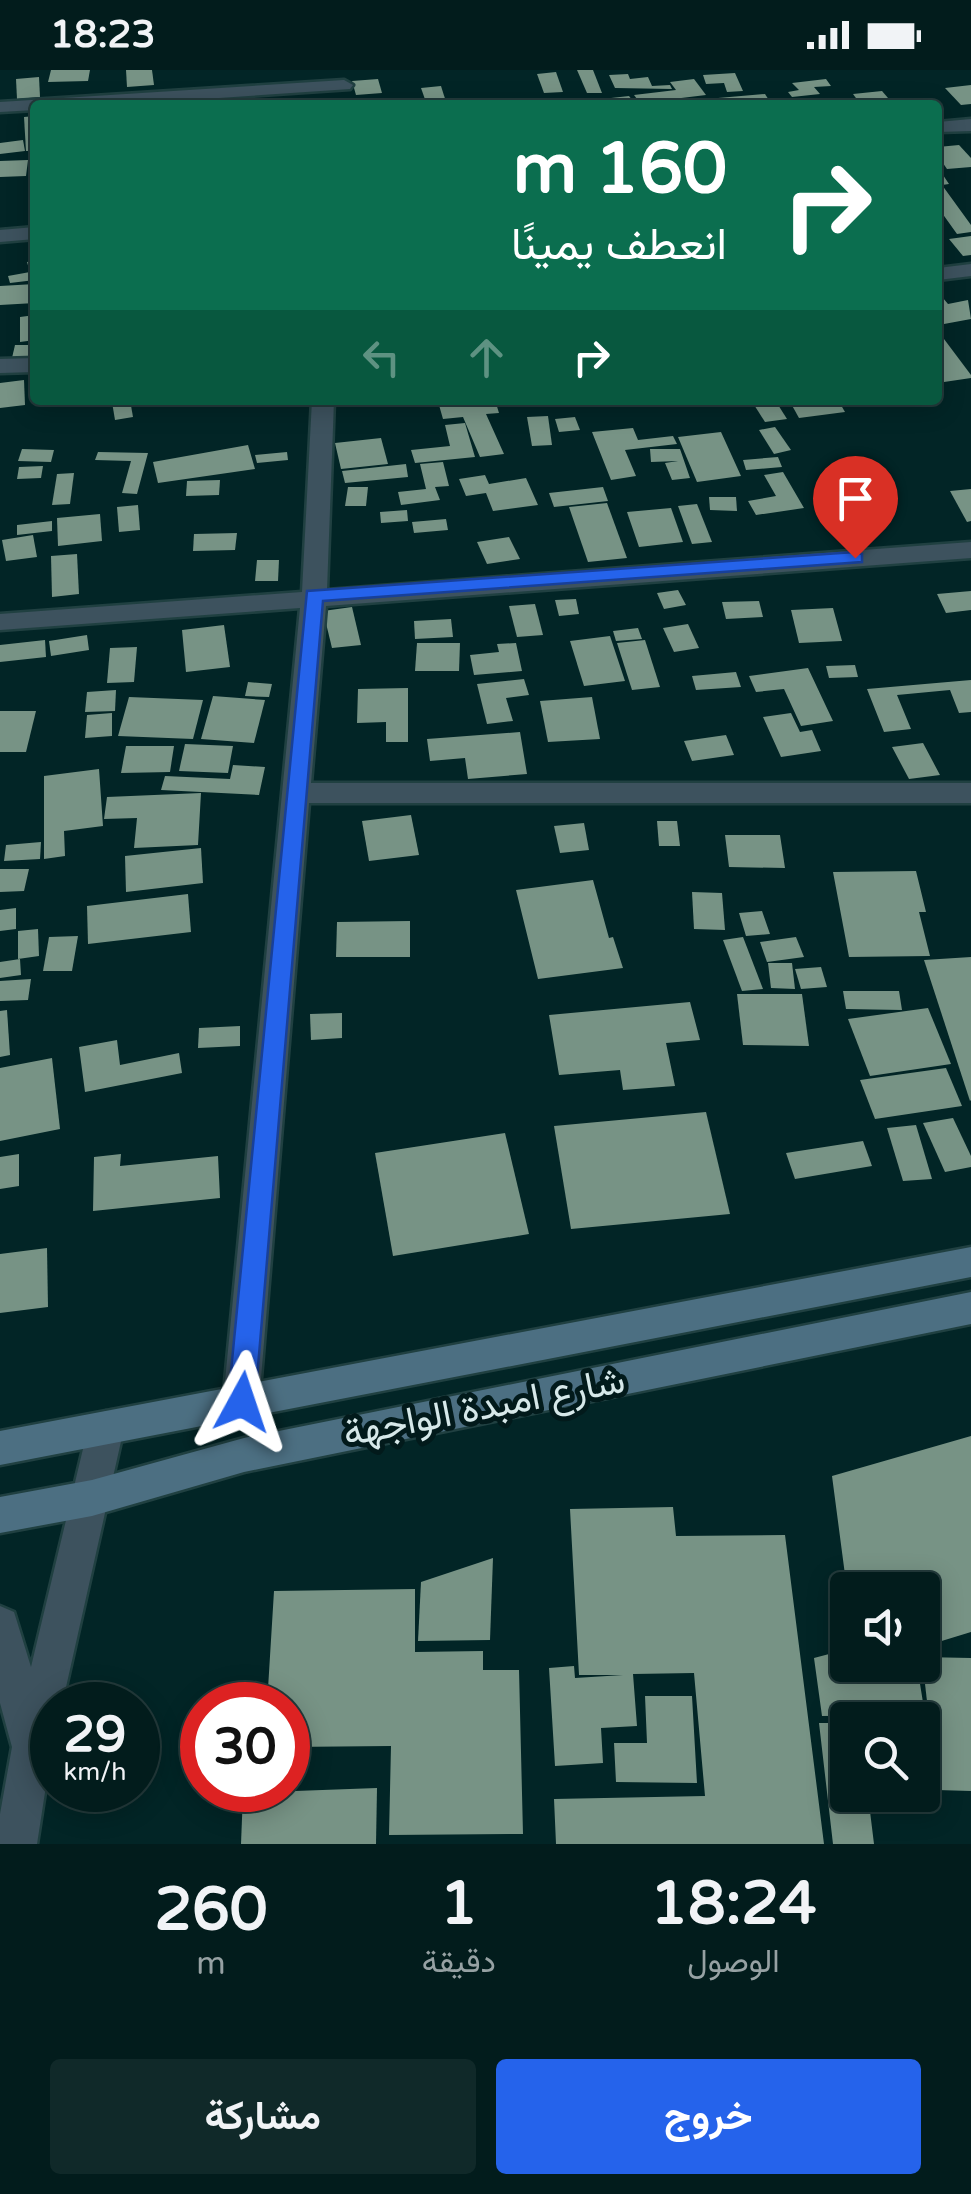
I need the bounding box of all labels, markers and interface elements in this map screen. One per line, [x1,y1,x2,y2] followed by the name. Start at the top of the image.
[50,12,155,58] text: 18:23
[513,128,727,212] text: 160 m
[762,140,892,270] icon: right
[511,218,727,272] text: انعطف يمينًا
[354,330,409,385] icon: left
[459,330,514,385] icon: ahead
[564,330,619,385] icon: right
[813,456,898,559] pin
[828,471,883,526] icon: arrive
[190,1350,294,1454] position arrow
[339,1357,629,1459] street label: شارع امبدة الواجهة
[830,1572,940,1812] map controls
[830,1572,940,1682] button: sound
[180,1682,310,1812] speed limit sign: 30
[830,1702,940,1812] button: search
[64,1705,126,1765] text: 29
[64,1757,126,1787] text: km/h
[440,1868,478,1940] text: 1
[650,1868,817,1940] text: 18:24
[154,1874,267,1946] text: 260
[422,1943,496,1981] text: دقيقة
[687,1943,780,1981] text: الوصول
[196,1945,226,1983] text: m
[50,2059,476,2174] button: مشاركة
[496,2059,921,2174] button: خروج

